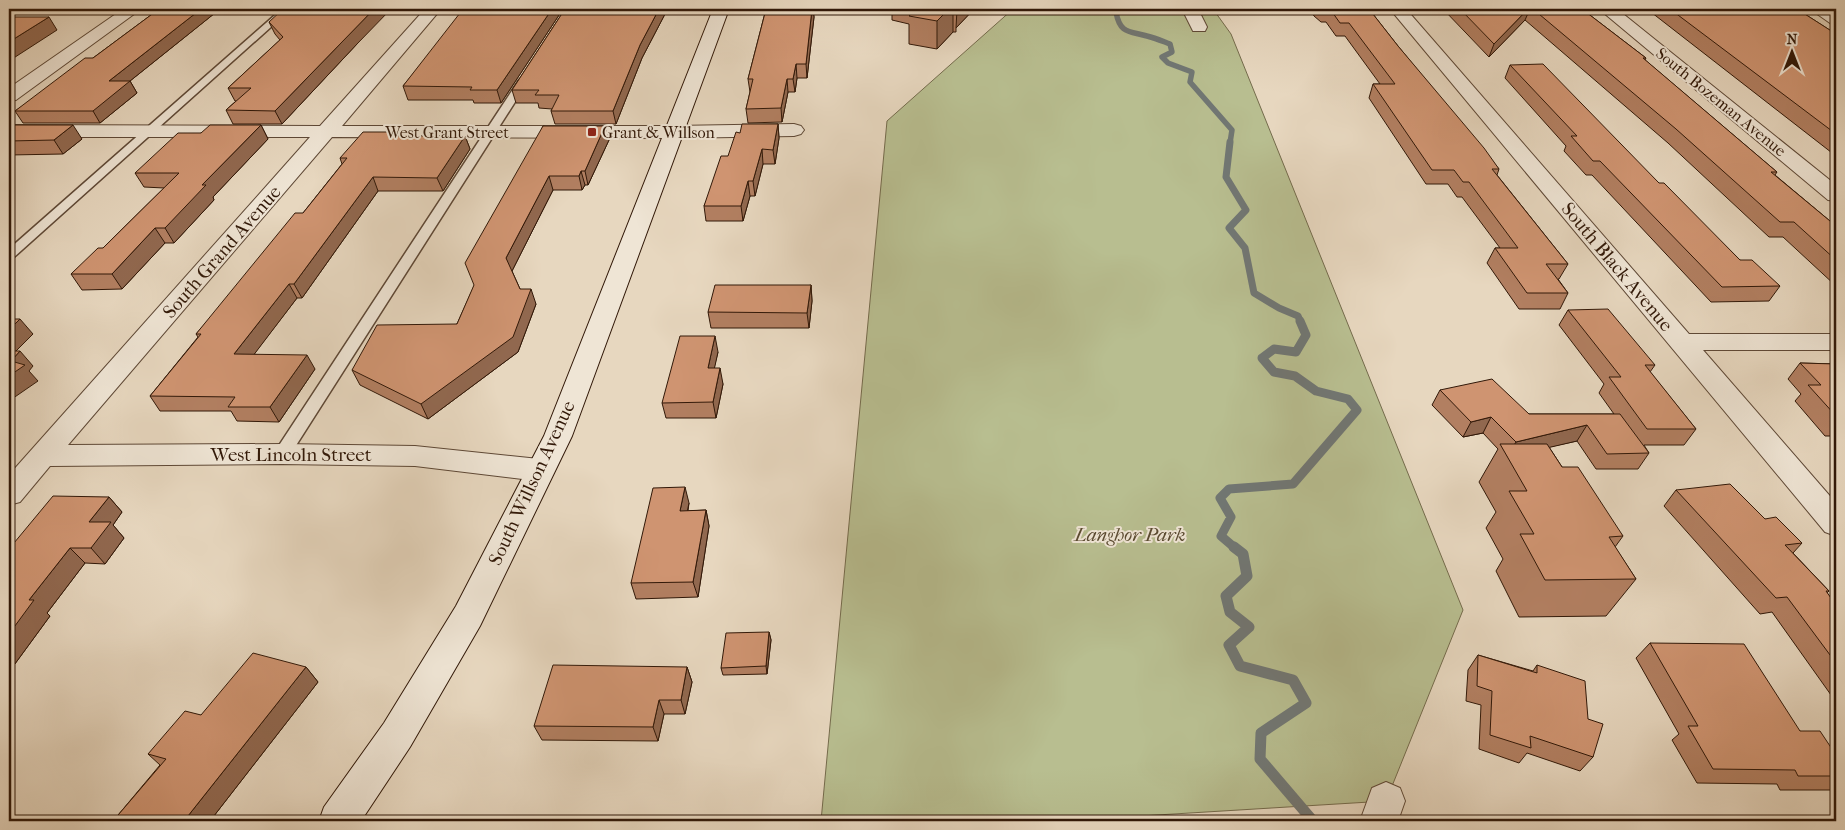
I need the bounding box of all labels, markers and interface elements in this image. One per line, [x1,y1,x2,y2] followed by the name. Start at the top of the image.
[1768,28,1818,78] north arrow
[1787,31,1798,48] text: N
[1652,44,1790,160] street label: South Bozeman Avenue
[384,123,509,142] street label: West Grant Street
[602,123,716,142] place label: Grant & Willson
[586,126,598,138] marker: Grant & Willson
[158,181,286,323] street label: South Grand Avenue
[1557,198,1677,336] street label: South Black Avenue
[484,397,580,569] street label: South Willson Avenue
[209,444,372,466] street label: West Lincoln Street
[1073,524,1185,546] park label: Langhor Park

